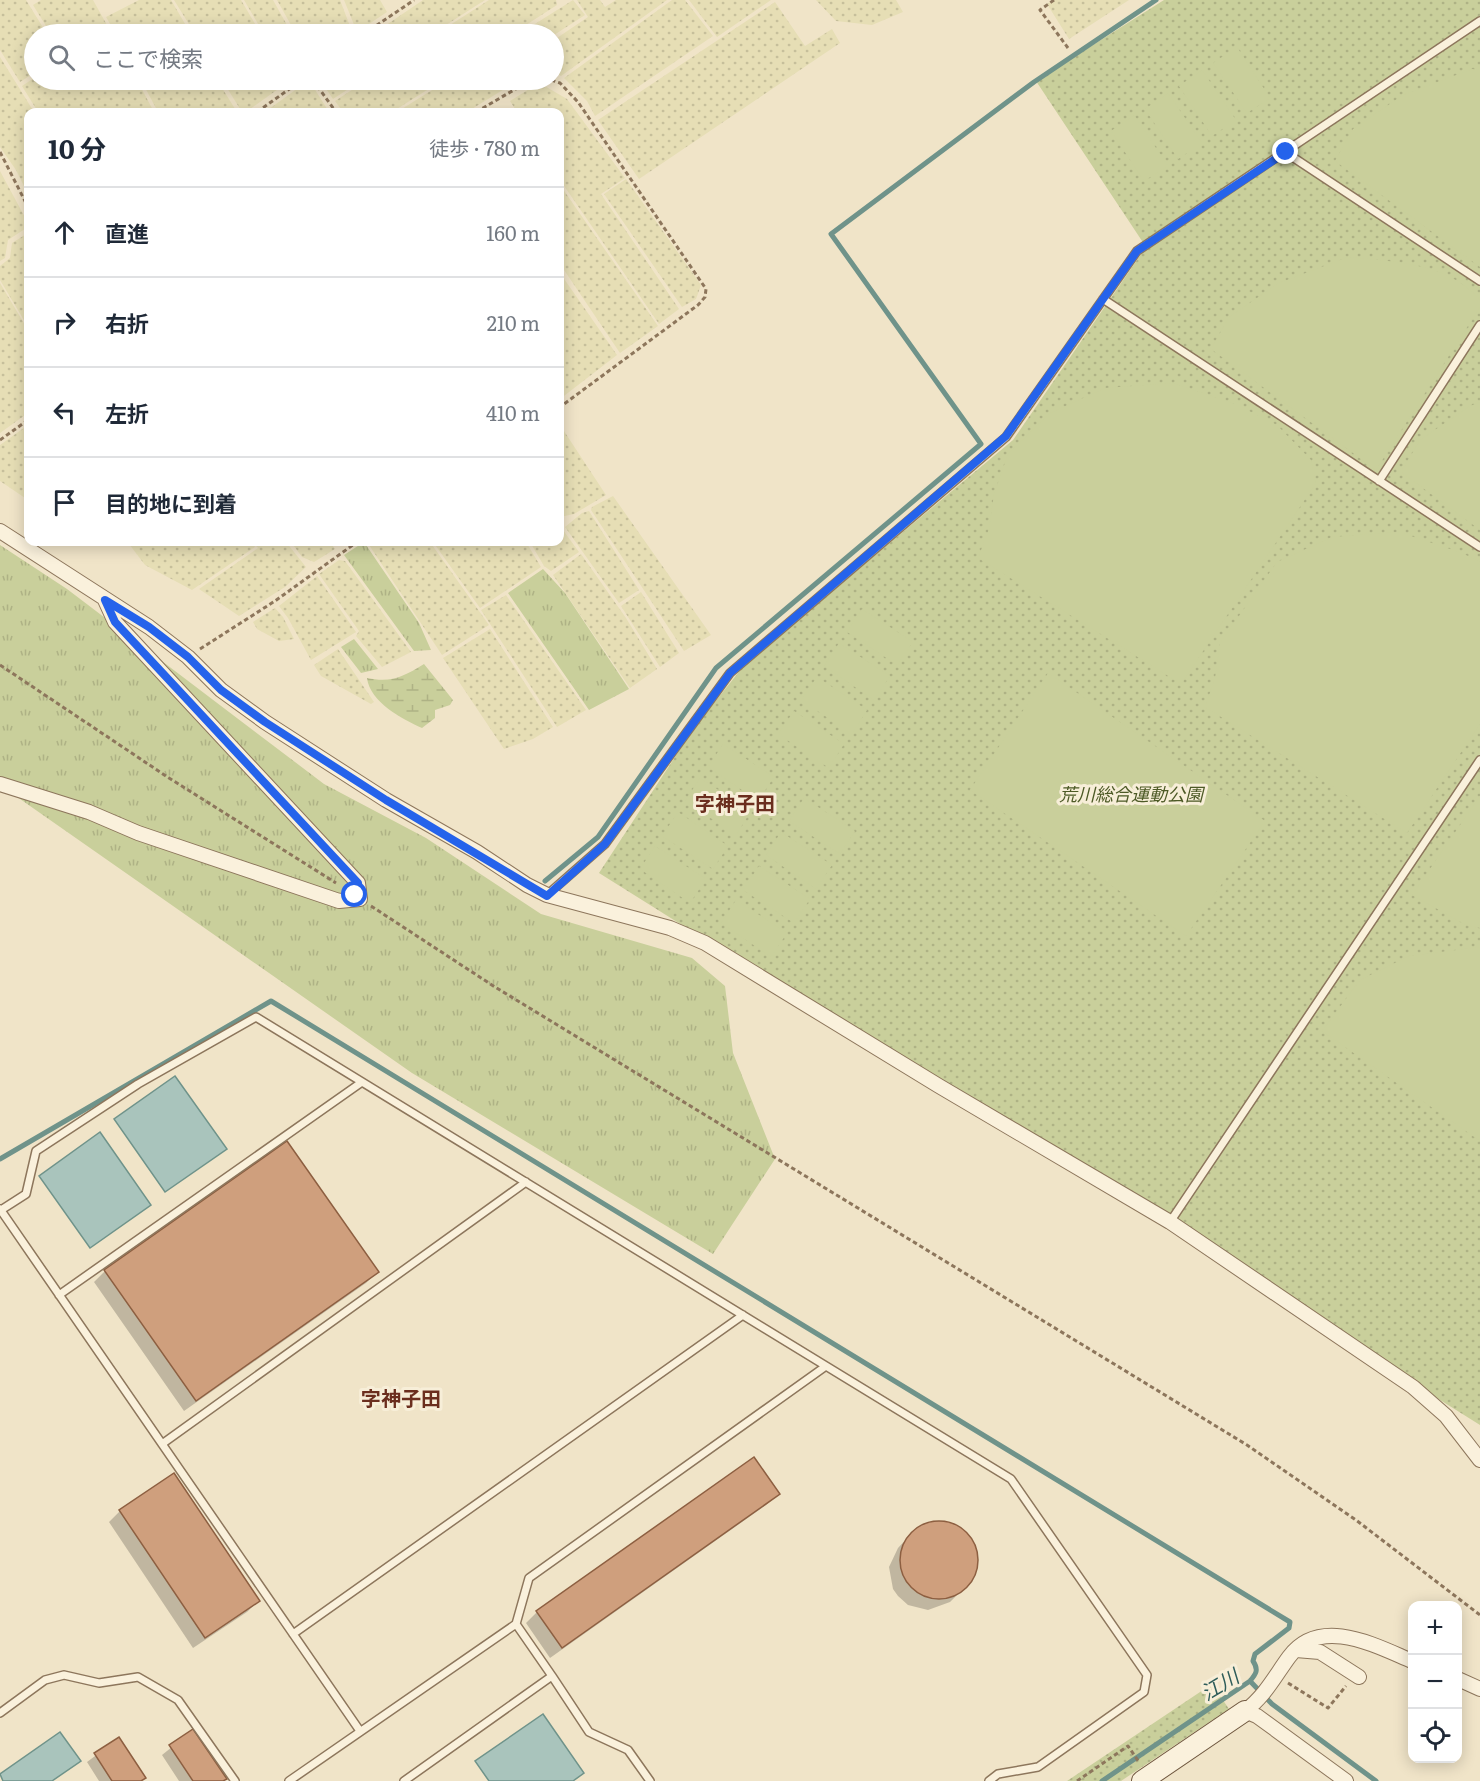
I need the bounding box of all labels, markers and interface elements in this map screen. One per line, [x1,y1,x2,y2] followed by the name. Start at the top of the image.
[24,24,564,90] search box
[45,41,78,74] icon: search
[93,41,203,74] text: ここで検索
[48,128,106,167] text: 10 分
[429,132,540,162] text: 徒歩 · 780 m
[1272,138,1298,164] route end
[48,216,81,249] icon: ahead
[105,216,149,249] text: 直進
[486,217,540,247] text: 160 m
[48,306,81,339] icon: right
[105,306,149,339] text: 右折
[487,307,540,337] text: 210 m
[48,396,81,429] icon: left
[105,396,149,429] text: 左折
[486,397,540,427] text: 410 m
[48,486,81,519] icon: arrive
[105,486,237,519] text: 目的地に到着
[1059,780,1206,807] park label: 荒川総合運動公園
[695,787,775,817] district label: 字神子田
[341,881,367,907] route start
[361,1382,441,1412] district label: 字神子田
[1408,1601,1462,1763] map controls
[1408,1601,1462,1655] button: +
[1408,1655,1462,1709] button: −
[1194,1659,1246,1706] water label: 江川
[1408,1709,1462,1763] button: locate

